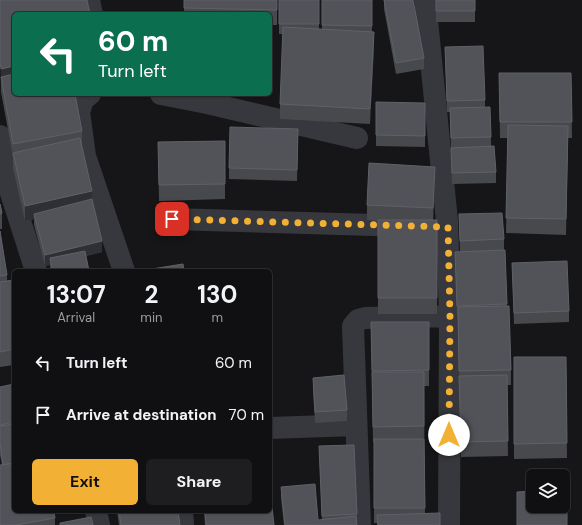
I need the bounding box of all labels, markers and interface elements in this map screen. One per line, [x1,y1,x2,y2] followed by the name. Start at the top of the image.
[98,23,168,60] text: 60 m
[32,28,84,80] icon: left
[98,59,167,83] text: Turn left
[155,202,189,236] pin
[161,208,183,230] icon: arrive
[47,279,106,310] text: 13:07
[144,279,158,310] text: 2
[197,279,237,310] text: 130
[57,309,95,326] text: Arrival
[140,309,163,326] text: min
[211,309,223,326] text: m
[32,352,54,374] icon: left
[66,353,127,373] text: Turn left
[215,353,252,373] text: 60 m
[32,404,54,426] icon: arrive
[66,405,217,425] text: Arrive at destination
[229,405,264,425] text: 70 m
[428,414,470,456] position arrow
[32,459,138,505] button: Exit
[146,459,252,505] button: Share
[526,469,570,513] map controls
[526,469,570,513] button: layers

